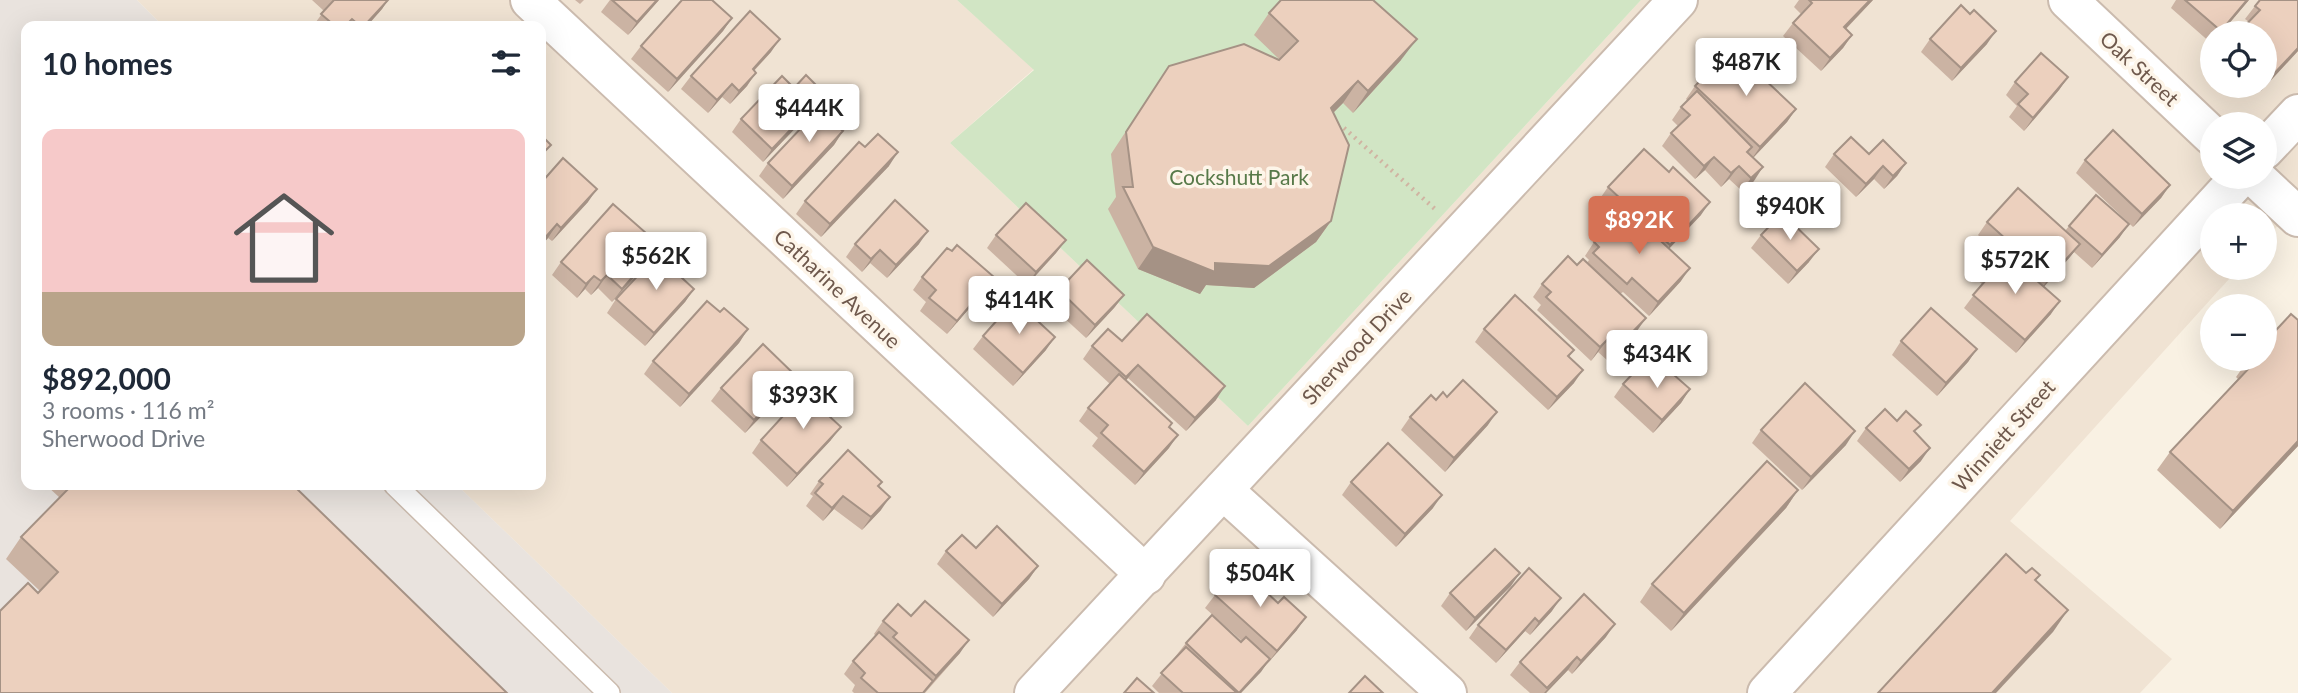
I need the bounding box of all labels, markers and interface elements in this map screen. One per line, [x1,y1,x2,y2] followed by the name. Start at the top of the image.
[2200,21,2277,371] map controls
[2200,21,2277,98] button: locate
[2096,25,2185,111] street label: Oak Street
[1697,38,1795,98] pin: $487K
[487,44,525,82] icon: filters
[42,45,173,81] text: 10 homes
[1711,47,1781,75] text: $487K
[760,85,858,144] pin: $444K
[774,93,844,121] text: $444K
[2200,112,2277,189] button: layers
[1169,164,1309,189] park label: Cockshutt Park
[221,175,347,301] icon: home
[1741,182,1839,242] pin: $940K
[1755,191,1825,219] text: $940K
[1590,196,1688,256] pin: $892K
[2200,203,2277,280] button: +
[1604,205,1674,233] text: $892K
[770,223,906,353] street label: Catharine Avenue
[607,232,705,292] pin: $562K
[1966,236,2064,296] pin: $572K
[621,241,691,269] text: $562K
[1980,245,2050,273] text: $572K
[970,276,1068,336] pin: $414K
[1296,283,1416,409] street label: Sherwood Drive
[984,285,1054,313] text: $414K
[2200,294,2277,371] button: −
[1608,330,1706,390] pin: $434K
[1622,339,1692,367] text: $434K
[42,360,171,396] text: $892,000
[754,372,852,431] pin: $393K
[1946,374,2060,496] street label: Winniett Street
[768,380,838,408] text: $393K
[42,396,214,424] text: 3 rooms · 116 m²
[42,424,205,452] text: Sherwood Drive
[1211,550,1309,609] pin: $504K
[1225,558,1295,586] text: $504K

